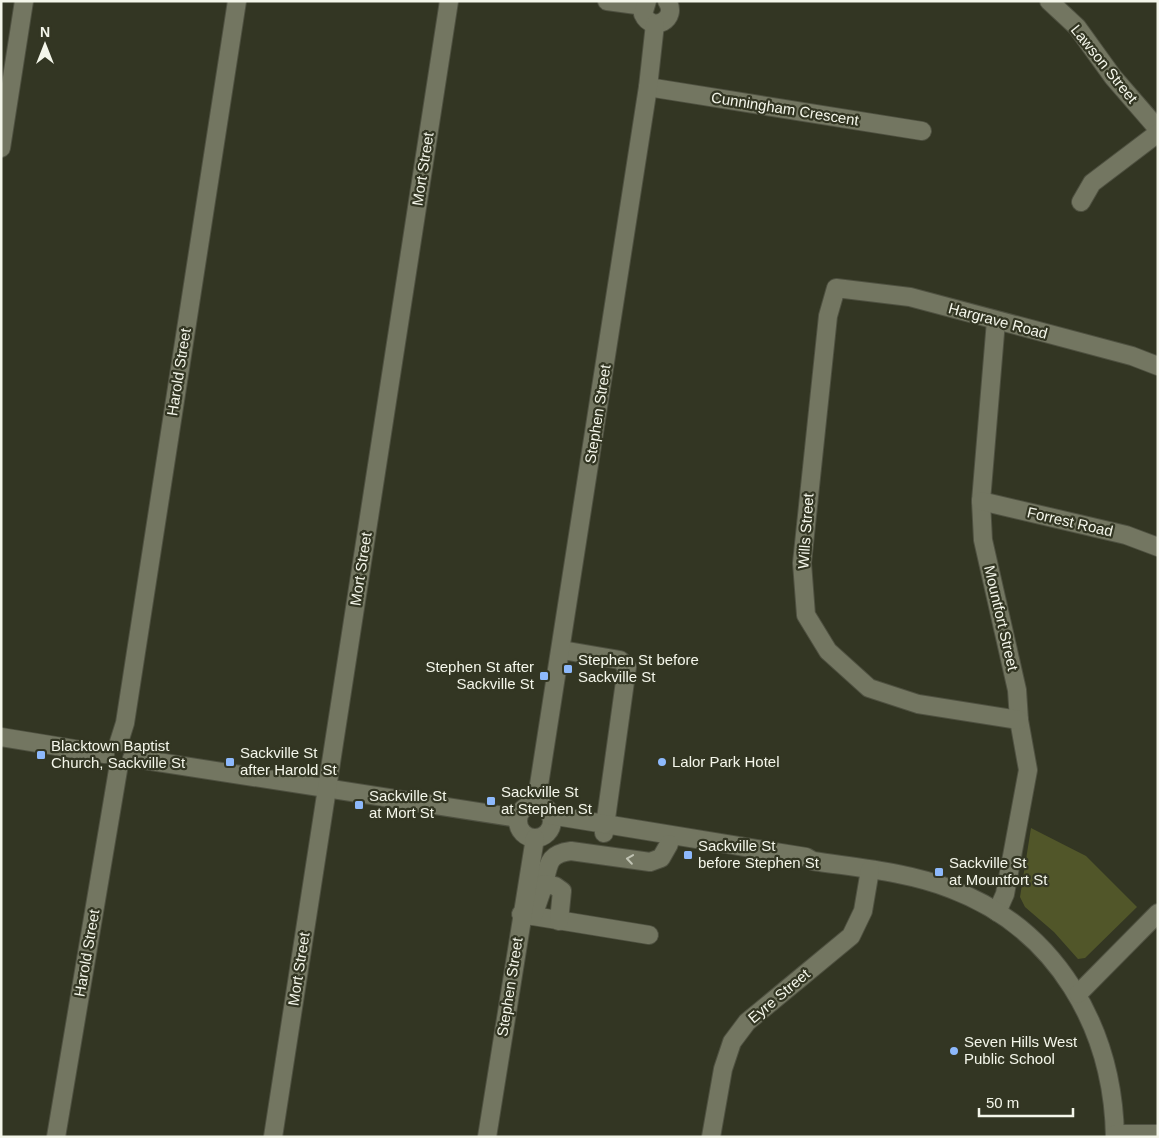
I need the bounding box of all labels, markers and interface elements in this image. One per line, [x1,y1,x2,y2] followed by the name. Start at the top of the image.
[20,20,70,70] north arrow
[1068,21,1142,107] street label: Lawson Street
[40,24,50,40] text: N
[710,88,861,129] street label: Cunningham Crescent
[408,130,437,207] street label: Mort Street
[947,299,1049,342] street label: Hargrave Road
[163,326,194,417] street label: Harold Street
[581,362,614,465] street label: Stephen Street
[794,492,817,569] street label: Wills Street
[1026,503,1115,540] street label: Forrest Road
[346,530,375,607] street label: Mort Street
[981,564,1022,673] street label: Mountfort Street
[578,651,699,685] place label: Stephen St before Sackville St
[426,658,535,692] place label: Stephen St after Sackville St
[562,663,574,675] marker: Stephen St before Sackville St
[538,670,550,682] marker: Stephen St after Sackville St
[51,737,186,771] place label: Blacktown Baptist Church, Sackville St
[240,744,338,778] place label: Sackville St after Harold St
[35,749,47,761] marker: Blacktown Baptist Church, Sackville St
[672,753,780,770] place label: Lalor Park Hotel
[224,756,236,768] marker: Sackville St after Harold St
[656,756,668,768] marker: Lalor Park Hotel
[501,783,593,817] place label: Sackville St at Stephen St
[369,787,447,821] place label: Sackville St at Mort St
[485,795,497,807] marker: Sackville St at Stephen St
[353,799,365,811] marker: Sackville St at Mort St
[698,837,820,871] place label: Sackville St before Stephen St
[682,849,694,861] marker: Sackville St before Stephen St
[625,854,633,865] one-way arrow
[949,854,1048,888] place label: Sackville St at Mountfort St
[933,866,945,878] marker: Sackville St at Mountfort St
[70,907,103,998] street label: Harold Street
[284,930,313,1007] street label: Mort Street
[493,935,526,1038] street label: Stephen Street
[744,964,814,1026] street label: Eyre Street
[964,1033,1078,1067] place label: Seven Hills West Public School
[948,1045,960,1057] marker: Seven Hills West Public School
[979,1086,1073,1118] scale bar
[986,1094,1019,1111] text: 50 m

